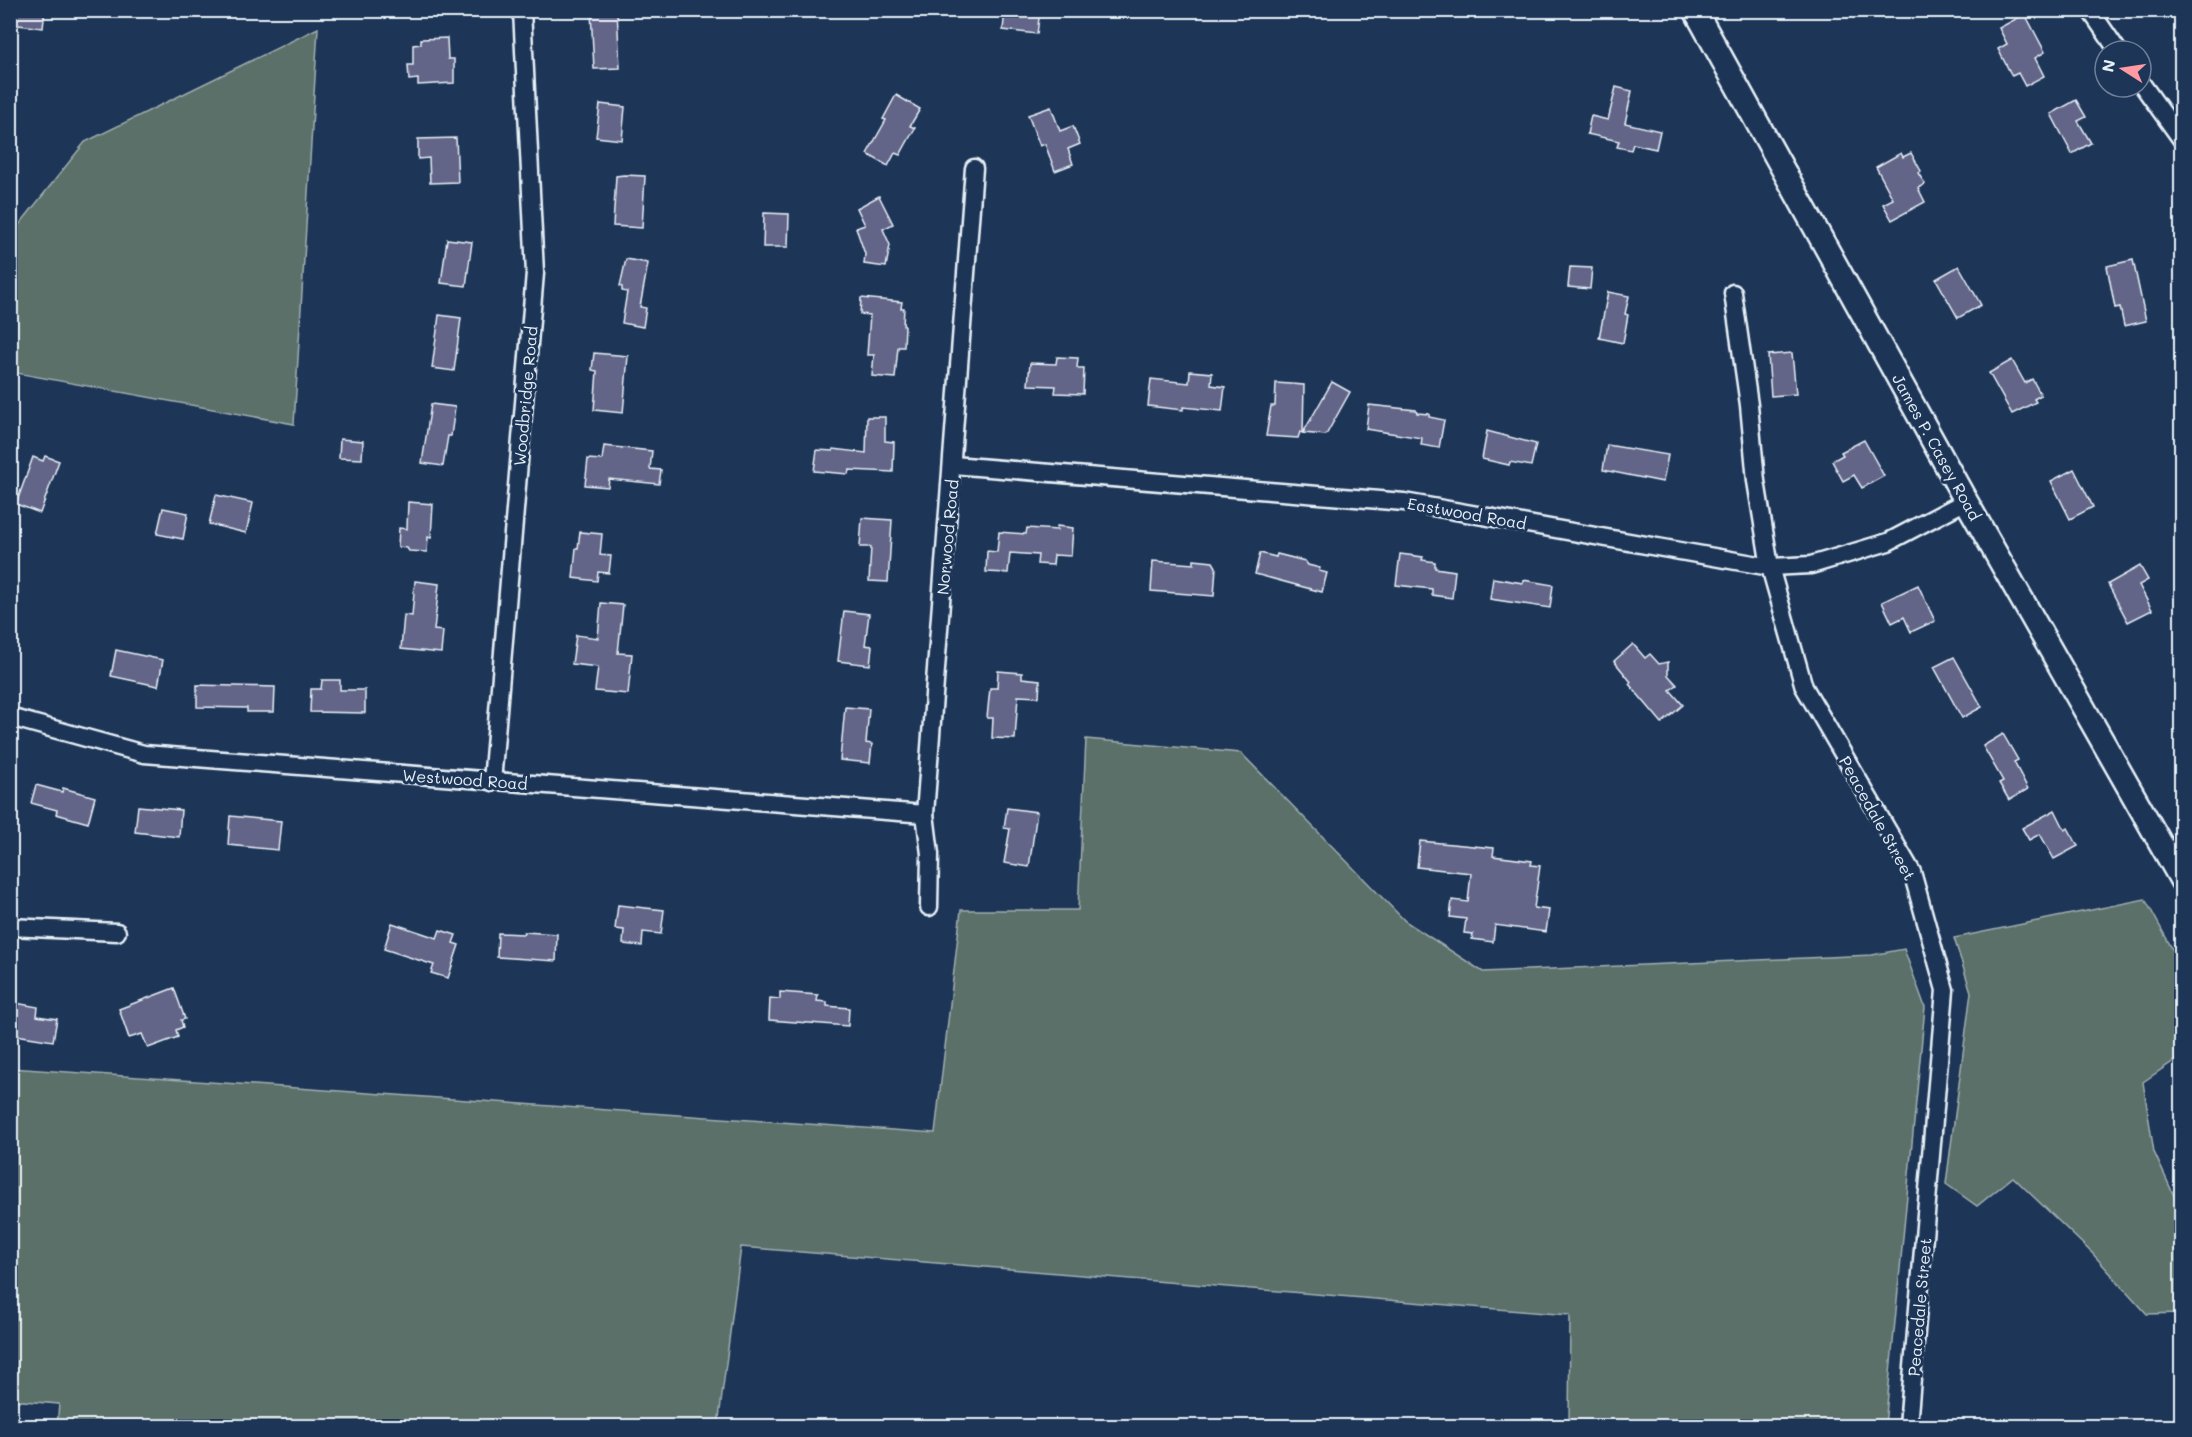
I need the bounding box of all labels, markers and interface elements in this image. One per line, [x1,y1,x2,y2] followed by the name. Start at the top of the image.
[2093,39,2153,99] north arrow
[2096,58,2119,74] text: N
[508,325,542,467] street label: Woodbridge Road
[1888,370,1986,524] street label: James P. Casey Road
[931,478,963,596] street label: Norwood Road
[1406,492,1528,534] street label: Eastwood Road
[1835,752,1921,884] street label: Peacedale Street
[402,764,528,794] street label: Westwood Road
[1902,1237,1936,1377] street label: Peacedale Street

